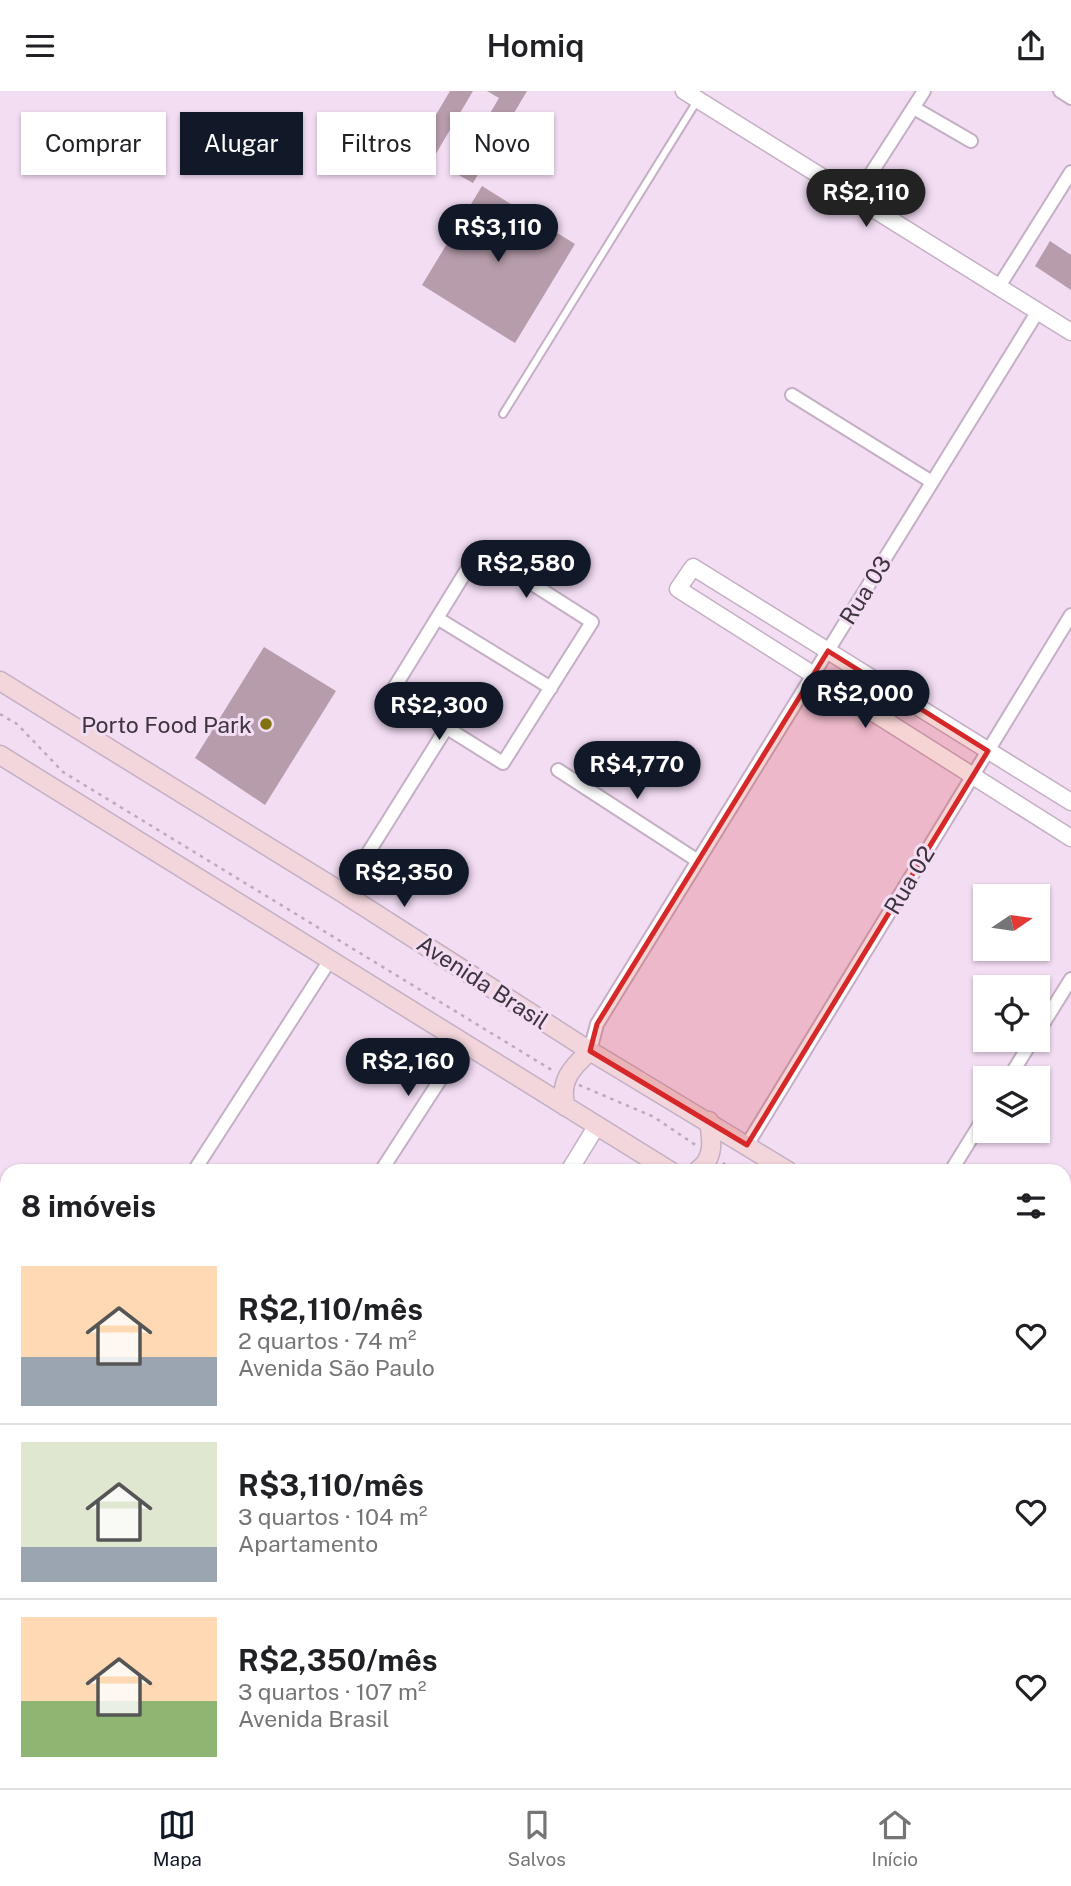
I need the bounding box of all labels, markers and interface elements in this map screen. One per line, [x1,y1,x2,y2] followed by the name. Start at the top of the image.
[21,27,59,65] icon: menu
[486,27,585,64] text: Homiq
[1012,27,1050,65] icon: share
[21,112,166,175] chip: Comprar
[180,112,303,175] chip: Alugar
[317,112,436,175] chip: Filtros
[450,112,554,175] chip: Novo
[801,169,931,229] pin: R$2,110
[822,178,910,205] text: R$2,110
[433,205,563,264] pin: R$3,110
[454,213,542,240] text: R$3,110
[461,540,591,600] pin: R$2,580
[477,549,575,576] text: R$2,580
[834,551,896,629] street label: Rua 03
[800,671,930,730] pin: R$2,000
[817,679,913,706] text: R$2,000
[374,683,504,742] pin: R$2,300
[390,691,488,718] text: R$2,300
[81,711,252,738] place label: Porto Food Park
[258,716,274,732] marker: Porto Food Park
[572,741,702,801] pin: R$4,770
[590,750,684,777] text: R$4,770
[878,841,940,919] street label: Rua 02
[339,849,469,909] pin: R$2,350
[355,858,453,885] text: R$2,350
[973,884,1050,961] north arrow
[973,884,1050,1143] map controls
[412,929,554,1035] street label: Avenida Brasil
[973,975,1050,1052] button: locate
[343,1039,473,1098] pin: R$2,160
[362,1047,454,1074] text: R$2,160
[973,1066,1050,1143] button: layers
[1012,1187,1050,1225] icon: filters
[21,1188,156,1224] text: 8 imóveis
[238,1291,423,1327] text: R$2,110/mês
[77,1294,161,1378] icon: home
[1012,1317,1050,1355] icon: heart
[238,1327,416,1354] text: 2 quartos · 74 m²
[238,1354,435,1381] text: Avenida São Paulo
[238,1467,424,1503] text: R$3,110/mês
[77,1470,161,1554] icon: home
[1012,1493,1050,1531] icon: heart
[238,1503,427,1530] text: 3 quartos · 104 m²
[238,1530,378,1557] text: Apartamento
[238,1642,438,1678] text: R$2,350/mês
[77,1645,161,1729] icon: home
[1012,1668,1050,1706] icon: heart
[238,1678,426,1705] text: 3 quartos · 107 m²
[238,1705,389,1732] text: Avenida Brasil
[153,1806,202,1870] tab: Mapa
[508,1806,566,1870] tab: Salvos
[872,1806,918,1870] tab: Início

